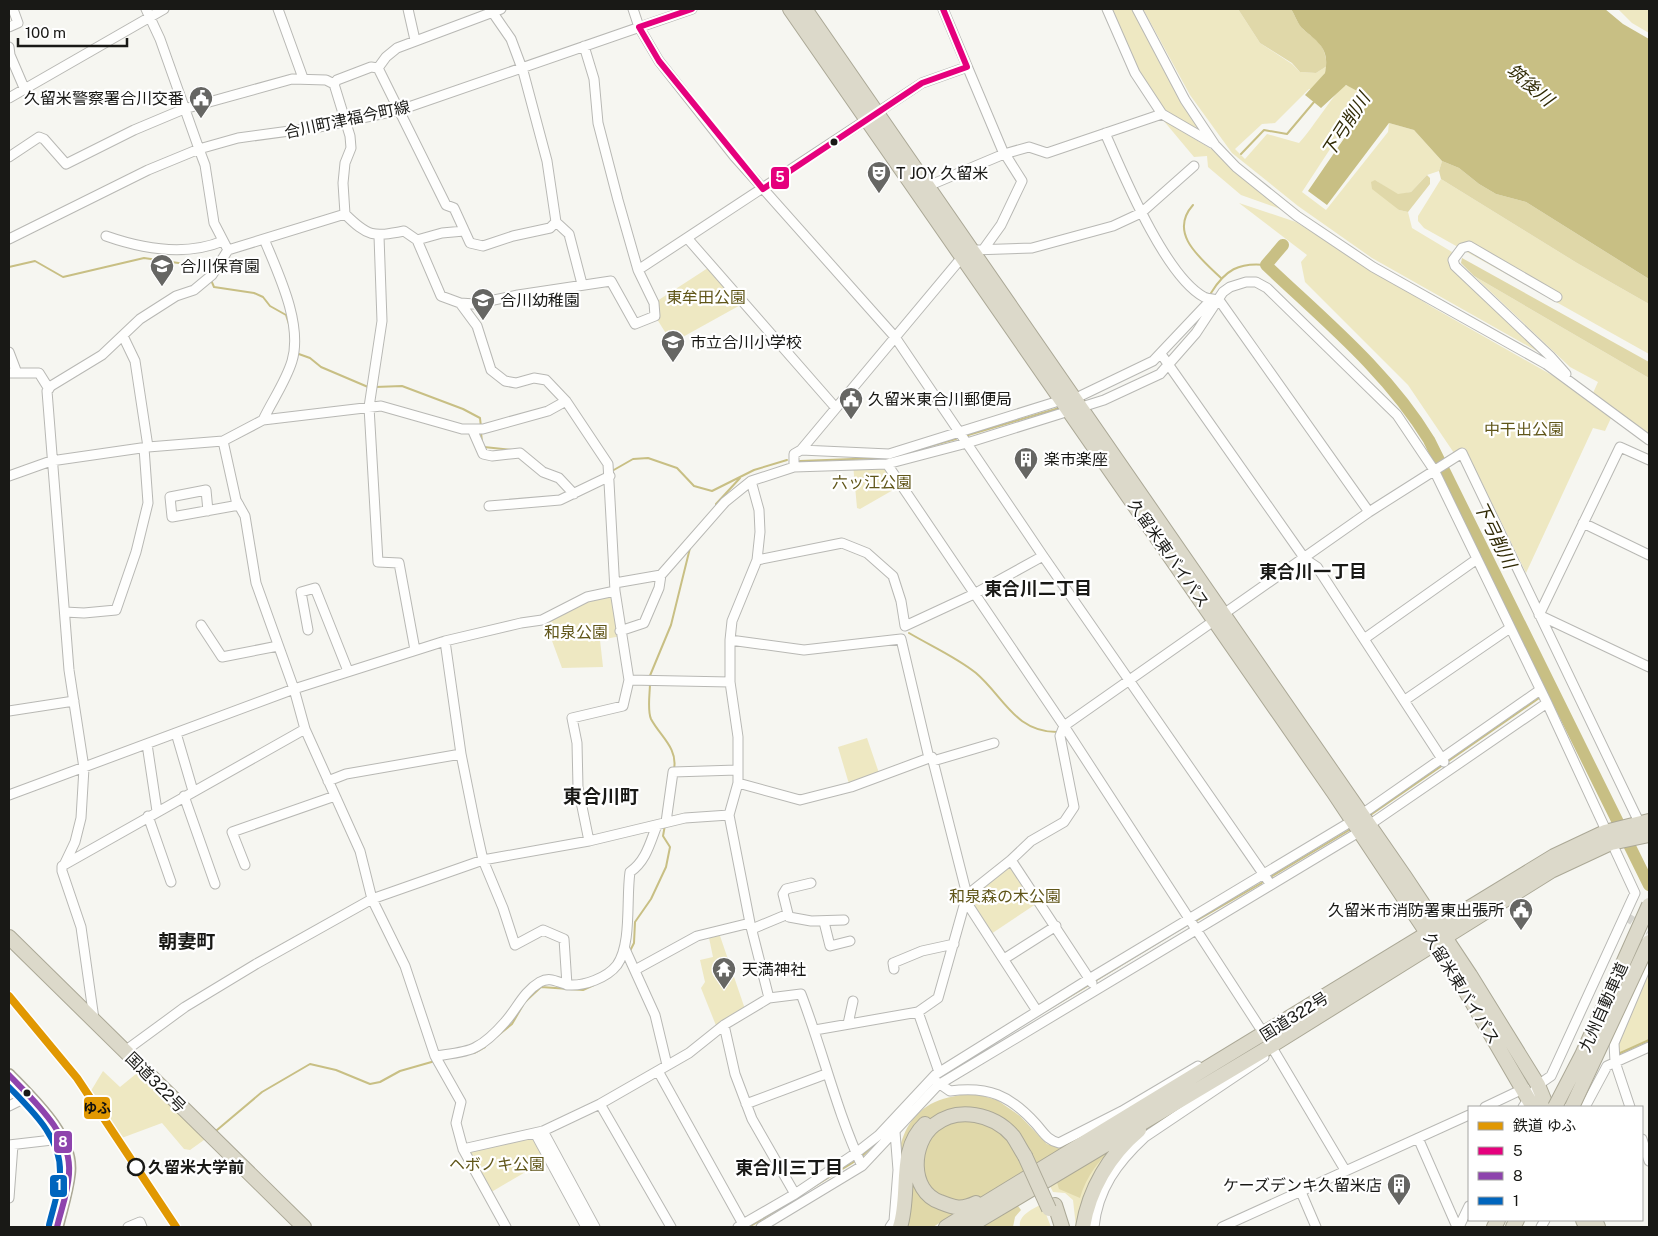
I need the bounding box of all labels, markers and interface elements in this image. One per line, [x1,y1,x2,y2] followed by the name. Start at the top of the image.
[18,15,126,47] scale bar
[25,24,66,41] text: 100 m
[1503,59,1559,111] water label: 筑後川
[188,85,214,119] public building icon: 久留米警察署合川交番
[1317,87,1375,161] water label: 下弓削川
[24,89,184,108] place label: 久留米警察署合川交番
[283,97,412,142] street label: 合川町津福今町線
[829,137,839,147] unlabelled marker
[866,160,892,194] theatre icon: T JOY 久留米
[896,164,988,183] place label: T JOY 久留米
[770,166,790,190] line badge: 5
[775,169,785,185] text: 5
[149,253,175,287] school or university icon: 合川保育園
[180,257,260,276] place label: 合川保育園
[470,287,496,321] school or university icon: 合川幼稚園
[666,288,746,307] park label: 東牟田公園
[500,291,580,310] place label: 合川幼稚園
[660,329,686,363] school or university icon: 市立合川小学校
[690,333,802,352] place label: 市立合川小学校
[838,386,864,420] public building icon: 久留米東合川郵便局
[868,390,1012,409] place label: 久留米東合川郵便局
[1484,420,1564,439] park label: 中干出公園
[1013,446,1039,480] building icon: 楽市楽座
[1044,450,1108,469] place label: 楽市楽座
[832,473,912,492] park label: 六ッ江公園
[1124,496,1213,611] street label: 久留米東バイパス
[1470,498,1522,574] water label: 下弓削川
[1259,561,1367,582] district label: 東合川一丁目
[984,578,1092,599] district label: 東合川二丁目
[544,623,608,642] park label: 和泉公園
[563,785,639,807] district label: 東合川町
[949,887,1061,906] park label: 和泉森の木公園
[1508,897,1534,931] public building icon: 久留米市消防署東出張所
[1328,901,1504,920] place label: 久留米市消防署東出張所
[1420,929,1503,1047] street label: 久留米東バイパス
[158,930,216,952] district label: 朝妻町
[711,956,737,990] temple icon: 天満神社
[1575,959,1632,1055] street label: 九州自動車道
[742,960,806,979] place label: 天満神社
[1257,988,1332,1045] street label: 国道322号
[122,1048,190,1116] street label: 国道322号
[22,1088,32,1098] unlabelled marker
[83,1096,111,1120] line badge: ゆふ
[83,1100,111,1116] text: ゆふ
[1468,1106,1643,1221] legend
[1513,1117,1576,1134] text: 鉄道 ゆふ
[53,1130,73,1154] line badge: 8
[58,1134,68,1150] text: 8
[1513,1142,1523,1159] text: 5
[449,1155,545,1174] park label: ヘボノキ公園
[735,1157,843,1178] district label: 東合川三丁目
[127,1158,145,1176] marker: 久留米大学前
[148,1158,244,1177] place label: 久留米大学前
[1513,1167,1523,1184] text: 8
[1386,1172,1412,1206] building icon: ケーズデンキ久留米店
[49,1174,68,1198] line badge: 1
[1223,1176,1382,1195] place label: ケーズデンキ久留米店
[56,1177,62,1193] text: 1
[1513,1192,1519,1209] text: 1

